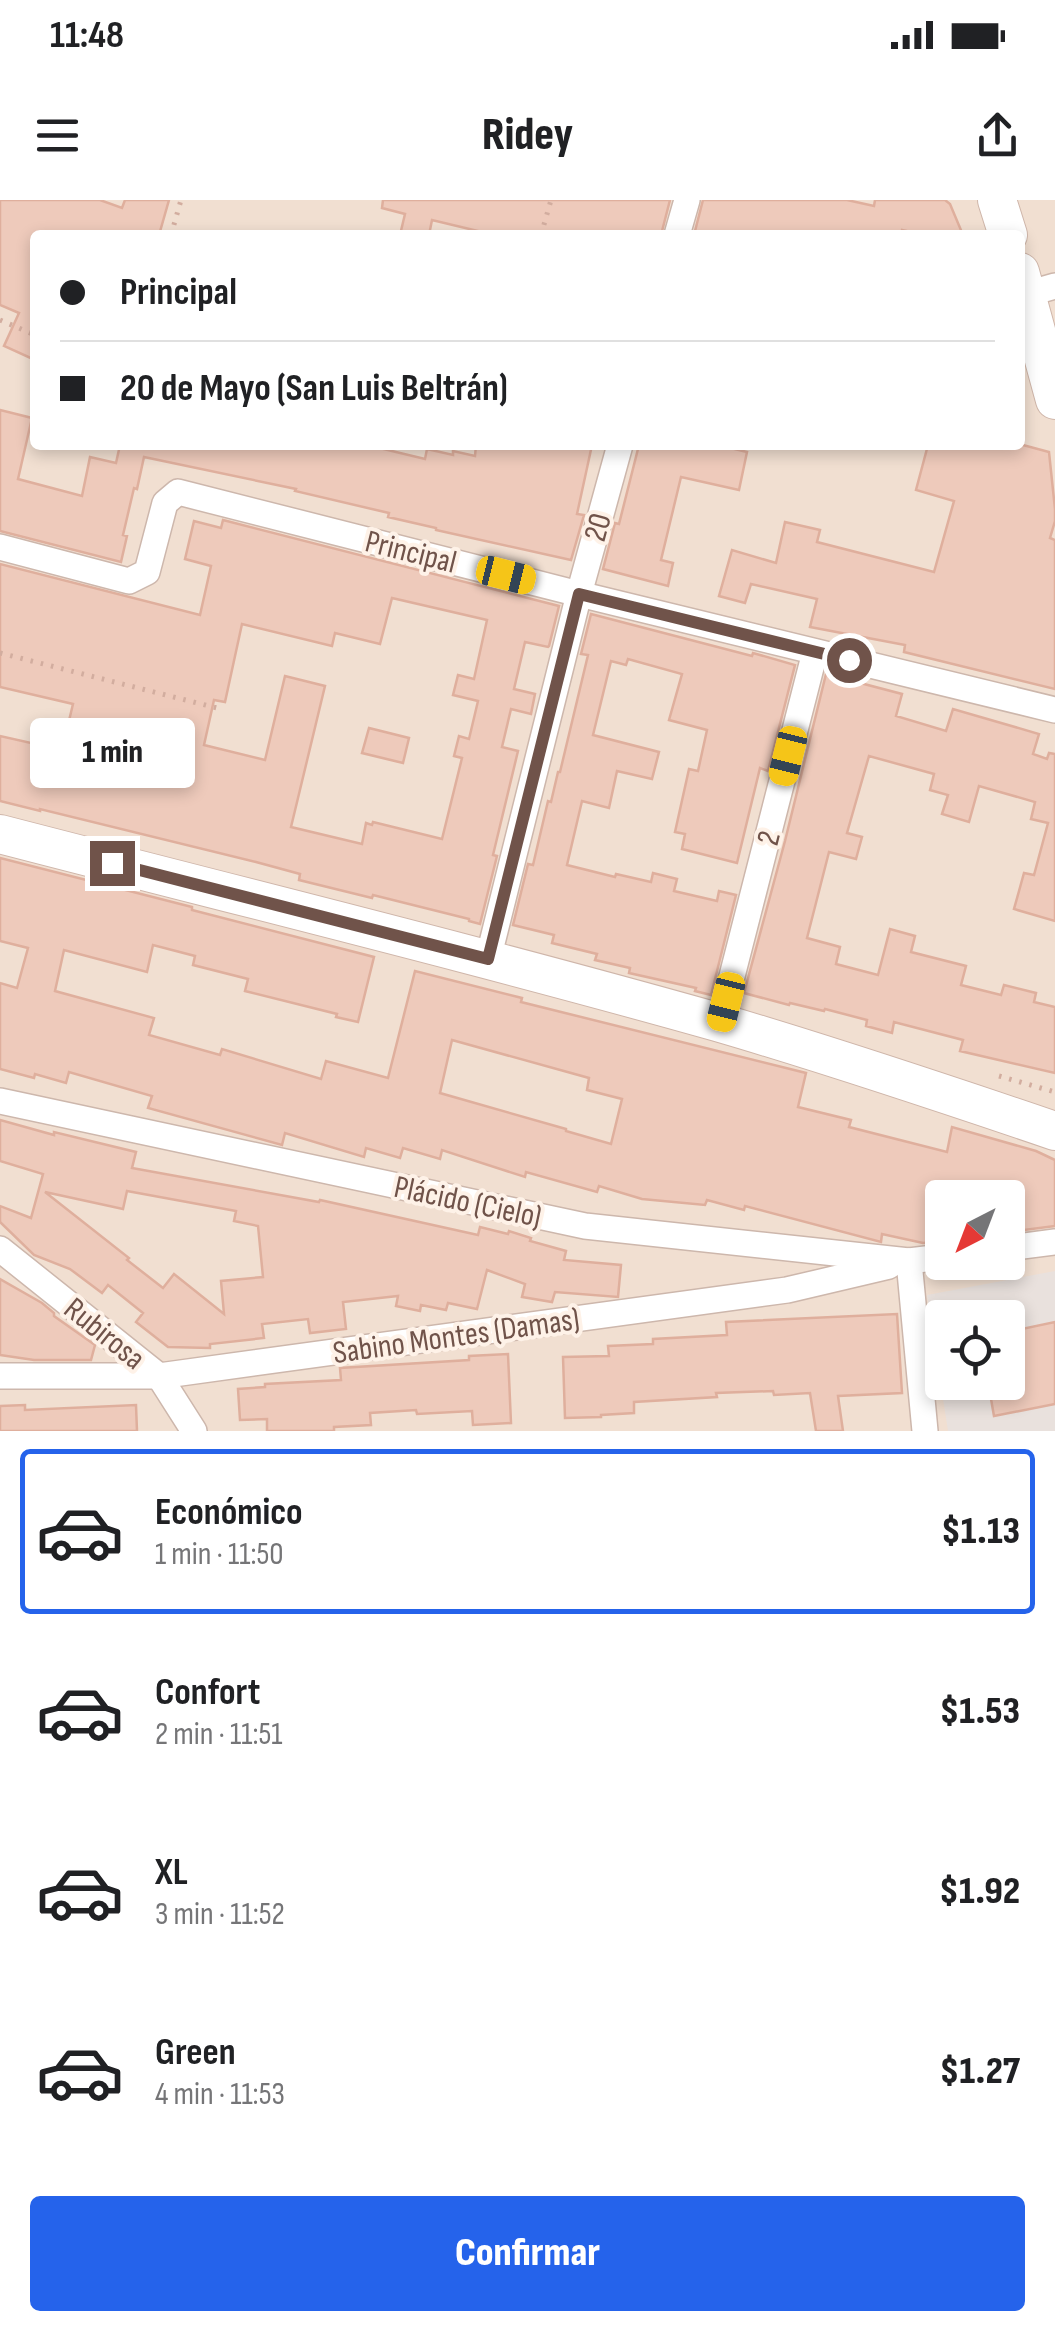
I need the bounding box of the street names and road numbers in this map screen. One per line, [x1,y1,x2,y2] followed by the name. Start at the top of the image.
[576,509,621,546] street label: 20
[361,522,460,583] street label: Principal
[749,827,790,849] street label: 2
[390,1168,545,1237] street label: Plácido (Cielo)
[56,1290,152,1379] street label: Rubirosa
[330,1300,582,1373] street label: Sabino Montes (Damas)

